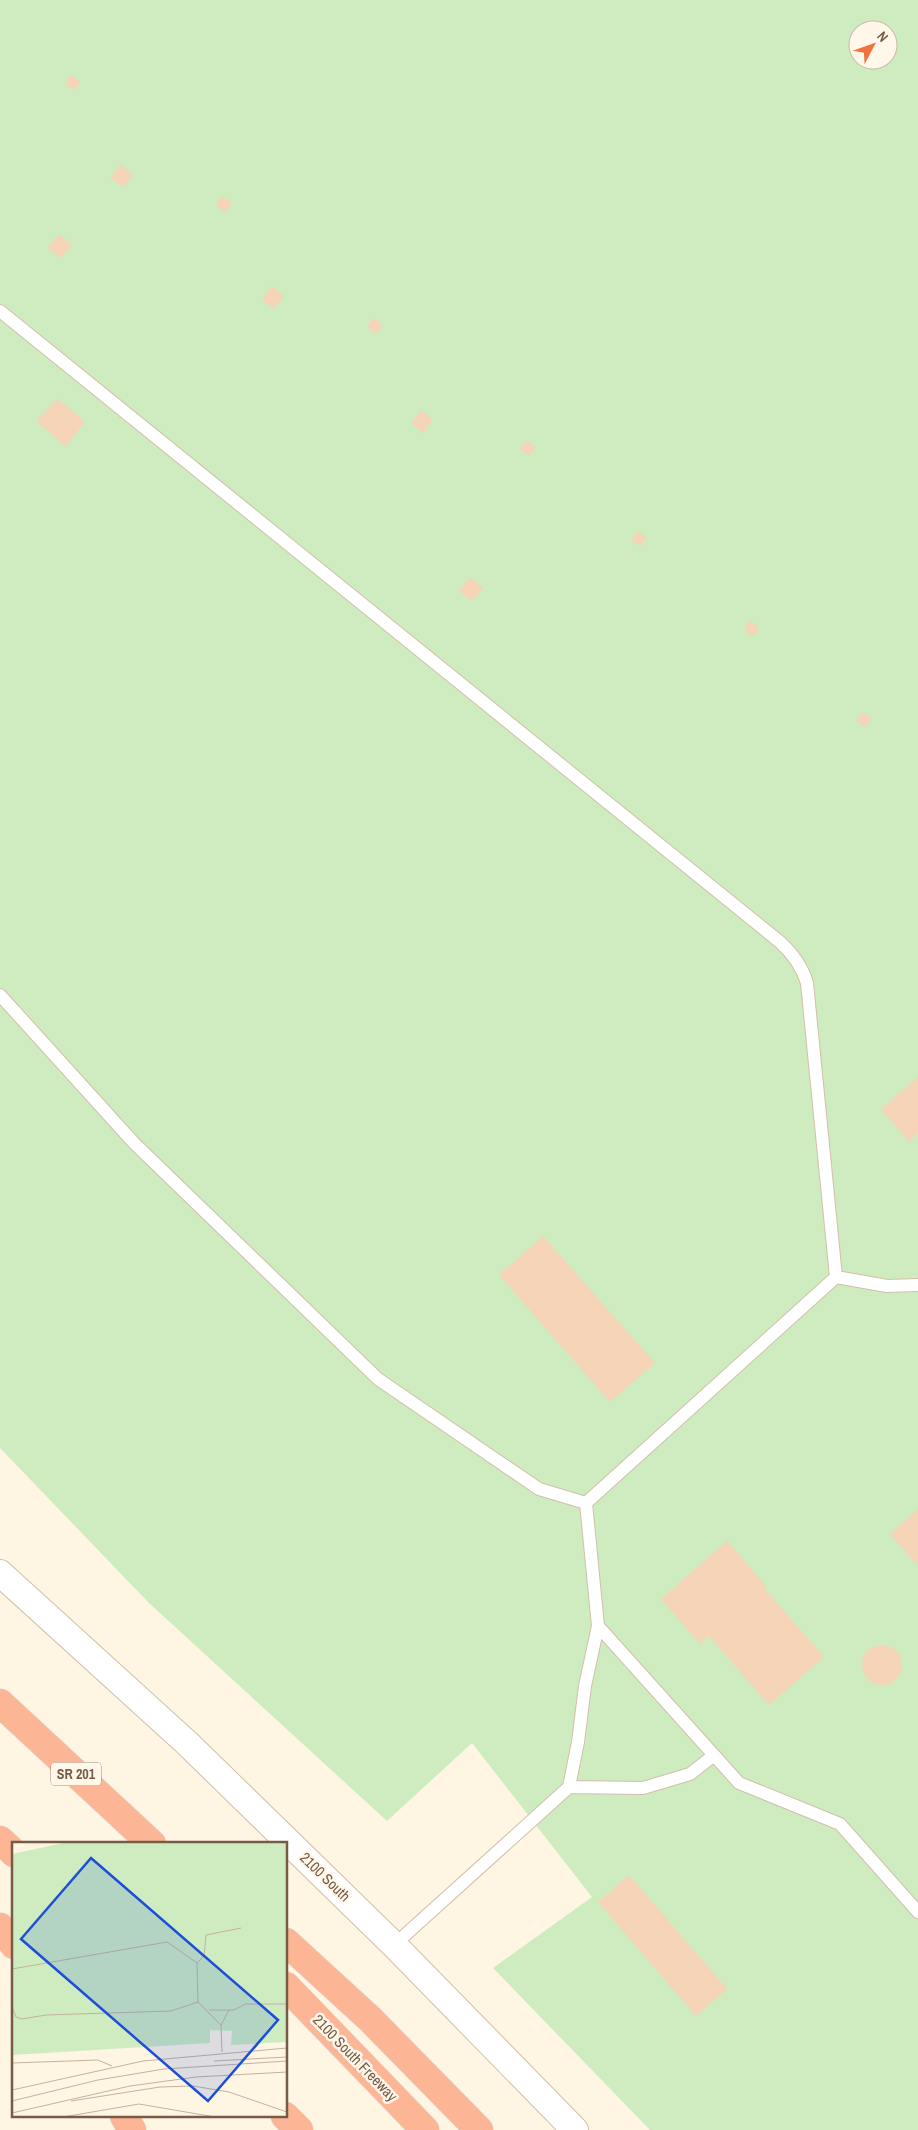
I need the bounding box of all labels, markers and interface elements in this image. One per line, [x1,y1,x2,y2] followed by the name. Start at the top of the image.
[848,20,898,70] north arrow
[873,27,892,46] text: N
[51,1762,101,1786] road number: SR 201
[12,1842,288,2118] inset map
[295,1847,355,1906] street label: 2100 South
[308,2010,403,2106] street label: 2100 South Freeway

